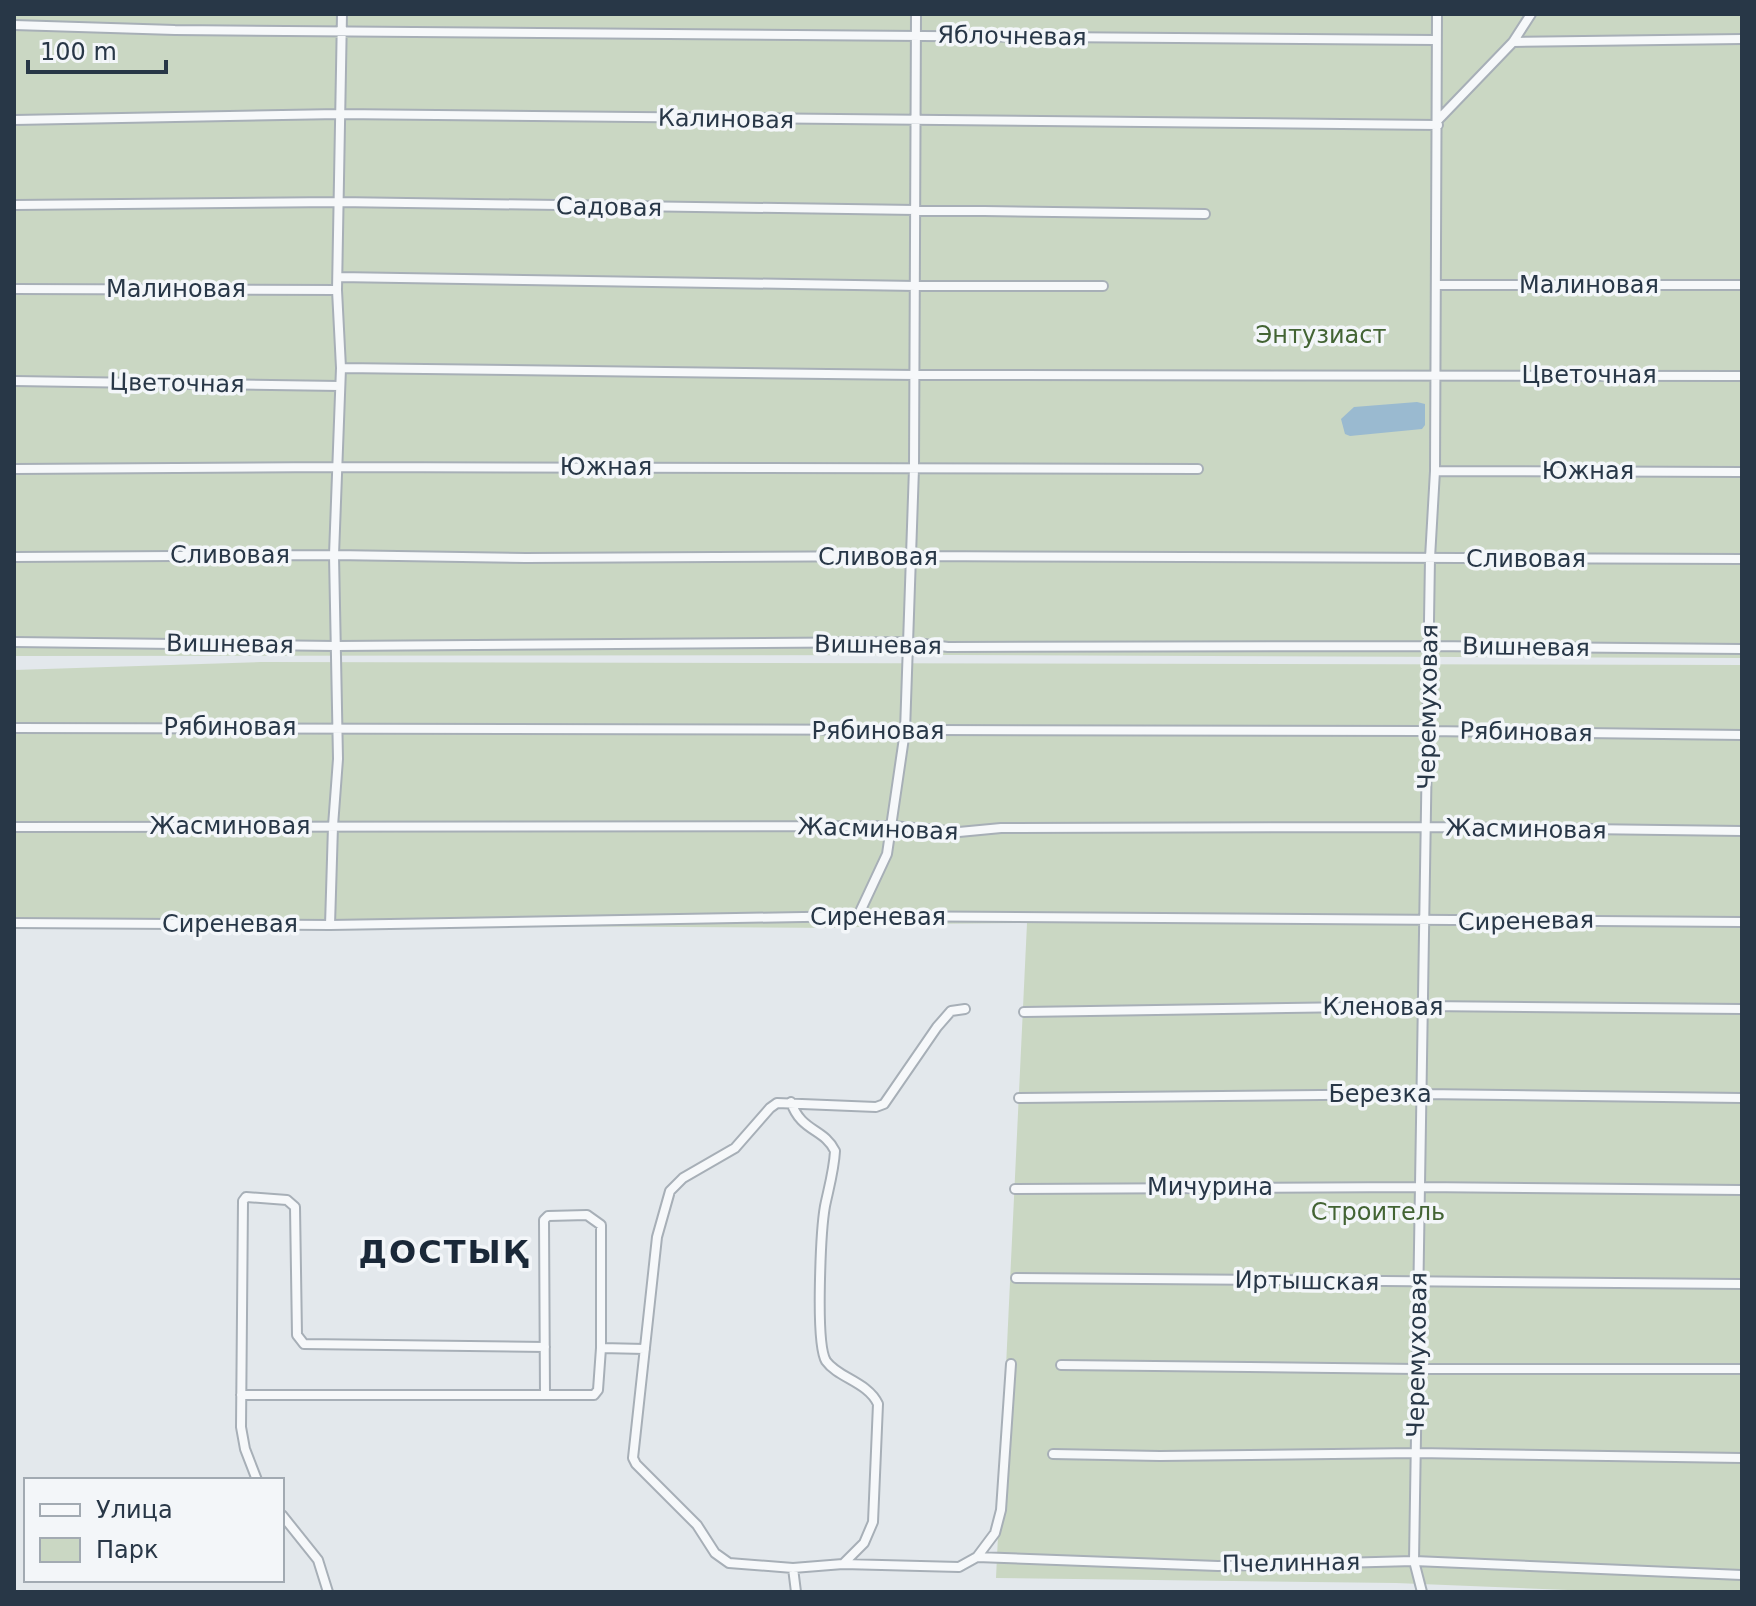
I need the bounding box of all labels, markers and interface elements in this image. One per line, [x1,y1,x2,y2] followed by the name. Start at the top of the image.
[937,21,1087,51] street label: Яблочневая
[28,24,166,74] scale bar
[40,38,117,66] text: 100 m
[658,104,794,134] street label: Калиновая
[556,192,662,222] street label: Садовая
[1519,271,1659,299] street label: Малиновая
[106,275,246,303] street label: Малиновая
[1256,321,1386,349] park label: Энтузиаст
[1521,361,1657,389] street label: Цветочная
[109,368,245,398] street label: Цветочная
[560,453,652,481] street label: Южная
[1542,457,1634,485] street label: Южная
[170,541,290,569] street label: Сливовая
[818,543,938,571] street label: Сливовая
[1466,545,1586,573] street label: Сливовая
[1413,624,1443,790] street label: Черемуховая
[166,629,294,659] street label: Вишневая
[814,630,942,660] street label: Вишневая
[1462,632,1590,662] street label: Вишневая
[164,713,296,741] street label: Рябиновая
[812,717,944,745] street label: Рябиновая
[1459,717,1593,747] street label: Рябиновая
[149,812,311,840] street label: Жасминовая
[797,812,959,846] street label: Жасминовая
[1445,814,1607,844] street label: Жасминовая
[810,903,946,931] street label: Сиреневая
[1458,906,1594,936] street label: Сиреневая
[162,910,298,938] street label: Сиреневая
[1323,993,1443,1021] street label: Кленовая
[1328,1080,1432,1108] street label: Березка
[1147,1173,1273,1201] street label: Мичурина
[1311,1198,1445,1226] park label: Строитель
[359,1233,529,1271] district label: ДОСТЫҚ
[1234,1266,1380,1296] street label: Иртышская
[1402,1272,1432,1438] street label: Черемуховая
[24,1478,284,1582] legend
[96,1496,173,1524] text: Улица
[96,1536,158,1564] text: Парк
[1222,1548,1360,1578] street label: Пчелинная

